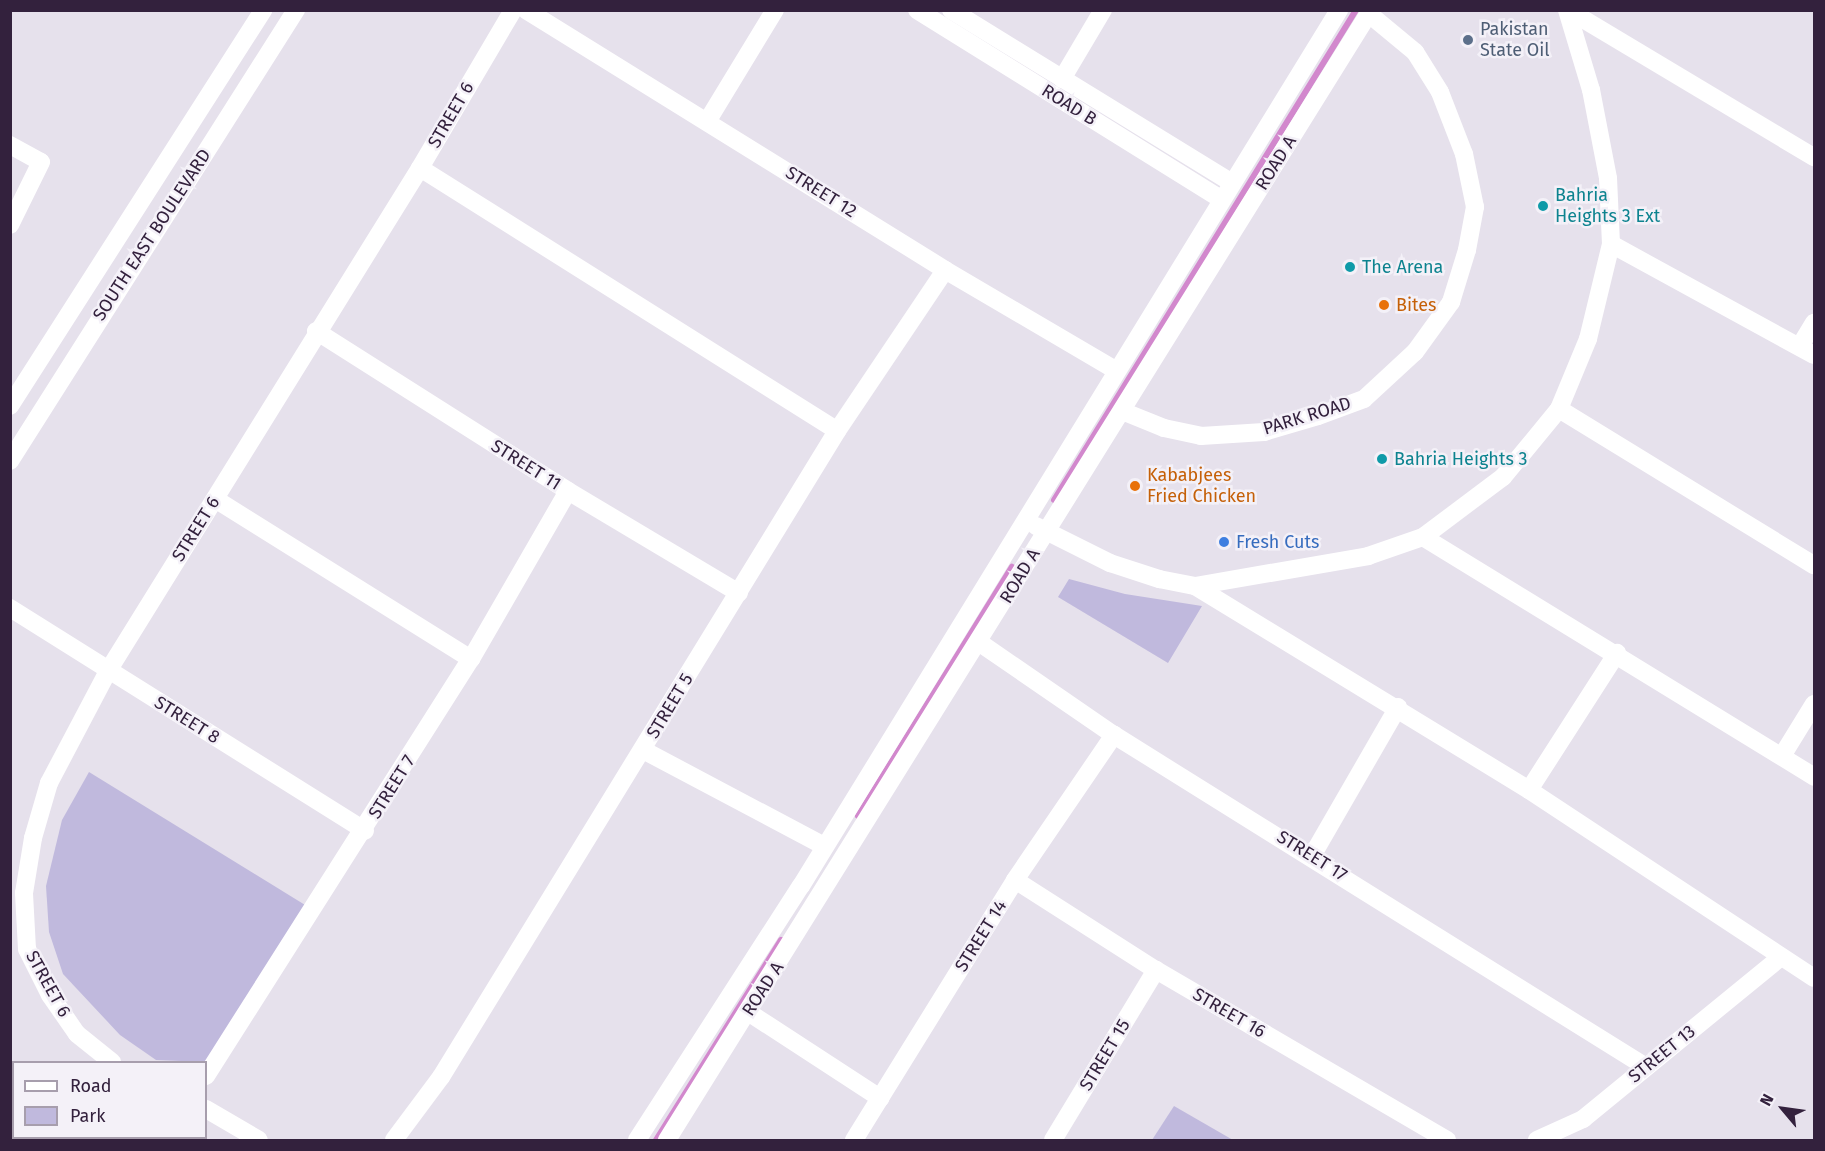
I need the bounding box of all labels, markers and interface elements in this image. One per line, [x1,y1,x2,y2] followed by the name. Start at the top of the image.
[1480,19,1550,62] place label: Pakistan State Oil
[1461,33,1475,47] marker: Pakistan State Oil
[424,78,478,152] street label: STREET 6
[1038,80,1100,130] street label: ROAD B
[1251,132,1301,194] street label: ROAD A
[88,145,216,325] street label: SOUTH EAST BOULEVARD
[782,162,860,222] street label: STREET 12
[1555,185,1660,228] place label: Bahria Heights 3 Ext
[1536,199,1550,213] marker: Bahria Heights 3 Ext
[1362,256,1443,278] place label: The Arena
[1343,260,1357,274] marker: The Arena
[1396,294,1436,316] place label: Bites
[1377,298,1391,312] marker: Bites
[1260,392,1354,440] street label: PARK ROAD
[487,435,565,495] street label: STREET 11
[1394,448,1528,470] place label: Bahria Heights 3
[1375,452,1389,466] marker: Bahria Heights 3
[1147,465,1256,508] place label: Kababjees Fried Chicken
[1128,479,1142,493] marker: Kababjees Fried Chicken
[168,493,224,565] street label: STREET 6
[1236,531,1319,553] place label: Fresh Cuts
[1217,535,1231,549] marker: Fresh Cuts
[995,545,1045,607] street label: ROAD A
[642,670,698,742] street label: STREET 5
[150,692,224,748] street label: STREET 8
[364,751,420,823] street label: STREET 7
[1273,826,1351,886] street label: STREET 17
[951,896,1011,976] street label: STREET 14
[21,947,75,1021] street label: STREET 6
[738,958,788,1020] street label: ROAD A
[1189,984,1269,1042] street label: STREET 16
[1075,1015,1135,1095] street label: STREET 15
[1624,1021,1700,1087] street label: STREET 13
[12,1061,207,1139] legend
[70,1075,112,1097] text: Road
[1753,1079,1813,1139] north arrow
[1756,1091,1778,1109] text: N
[70,1105,105,1127] text: Park

